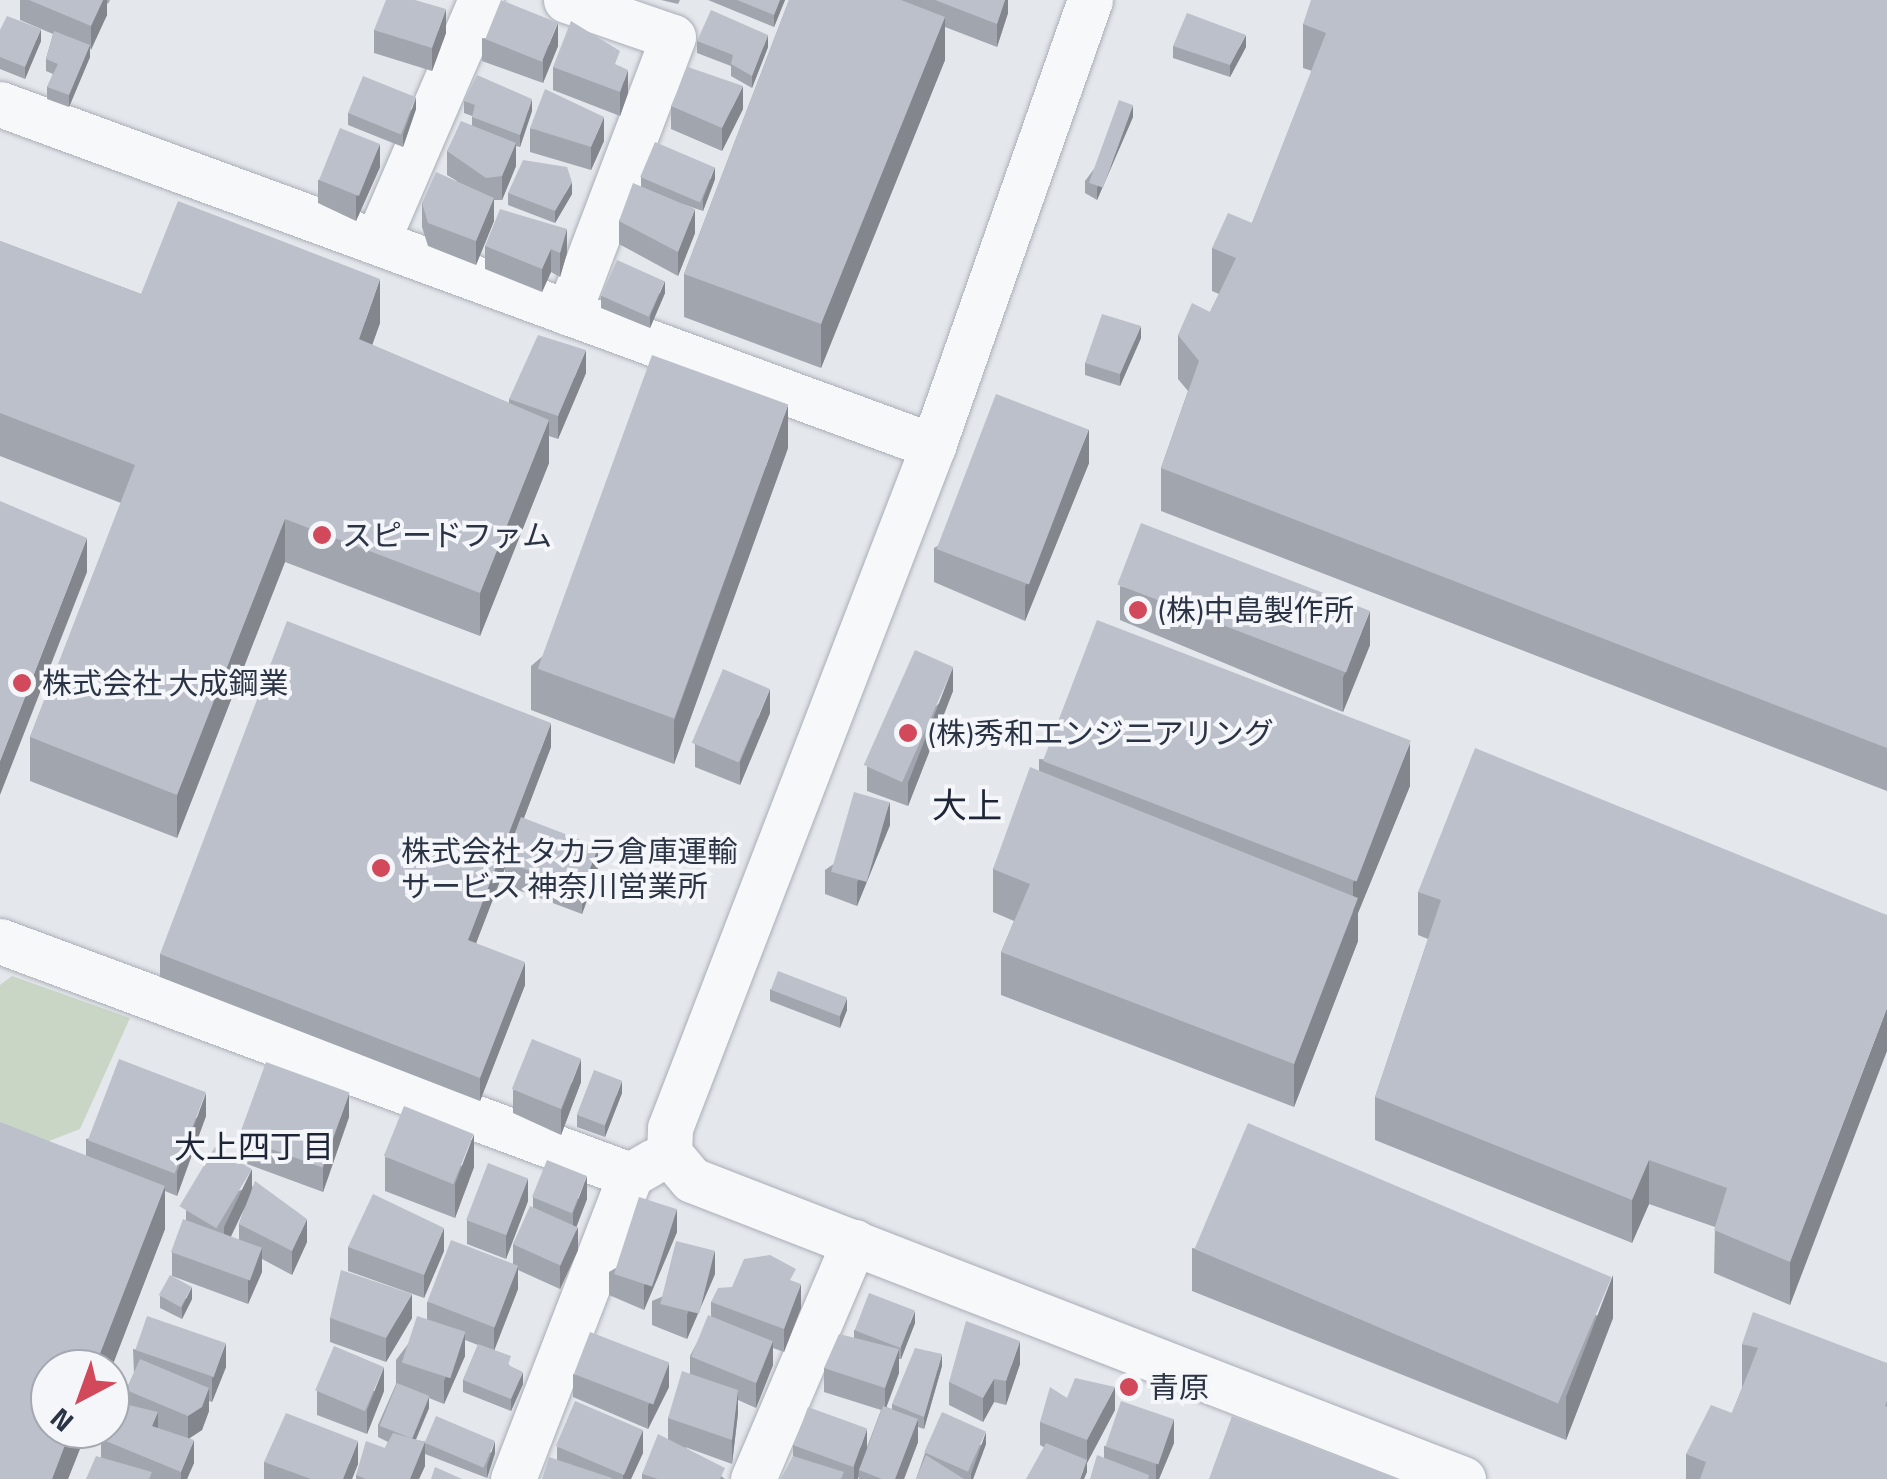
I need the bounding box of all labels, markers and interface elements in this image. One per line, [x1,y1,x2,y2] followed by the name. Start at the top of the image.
[342,517,552,553] place label: スピードファム
[311,524,333,546] marker: スピードファム
[1158,592,1354,628] place label: (株)中島製作所
[1127,599,1149,621] marker: (株)中島製作所
[42,665,289,701] place label: 株式会社 大成鋼業
[11,672,33,694] marker: 株式会社 大成鋼業
[928,715,1274,751] place label: (株)秀和エンジニアリング
[897,722,919,744] marker: (株)秀和エンジニアリング
[932,784,1002,826] district label: 大上
[401,833,738,904] place label: 株式会社 タカラ倉庫運輸 サービス 神奈川営業所
[370,857,392,879] marker: 株式会社 タカラ倉庫運輸 サービス 神奈川営業所
[174,1127,334,1165] district label: 大上四丁目
[30,1349,130,1449] north arrow
[1149,1369,1209,1405] place label: 青原
[1118,1376,1140,1398] marker: 青原
[40,1398,83,1443] text: N

